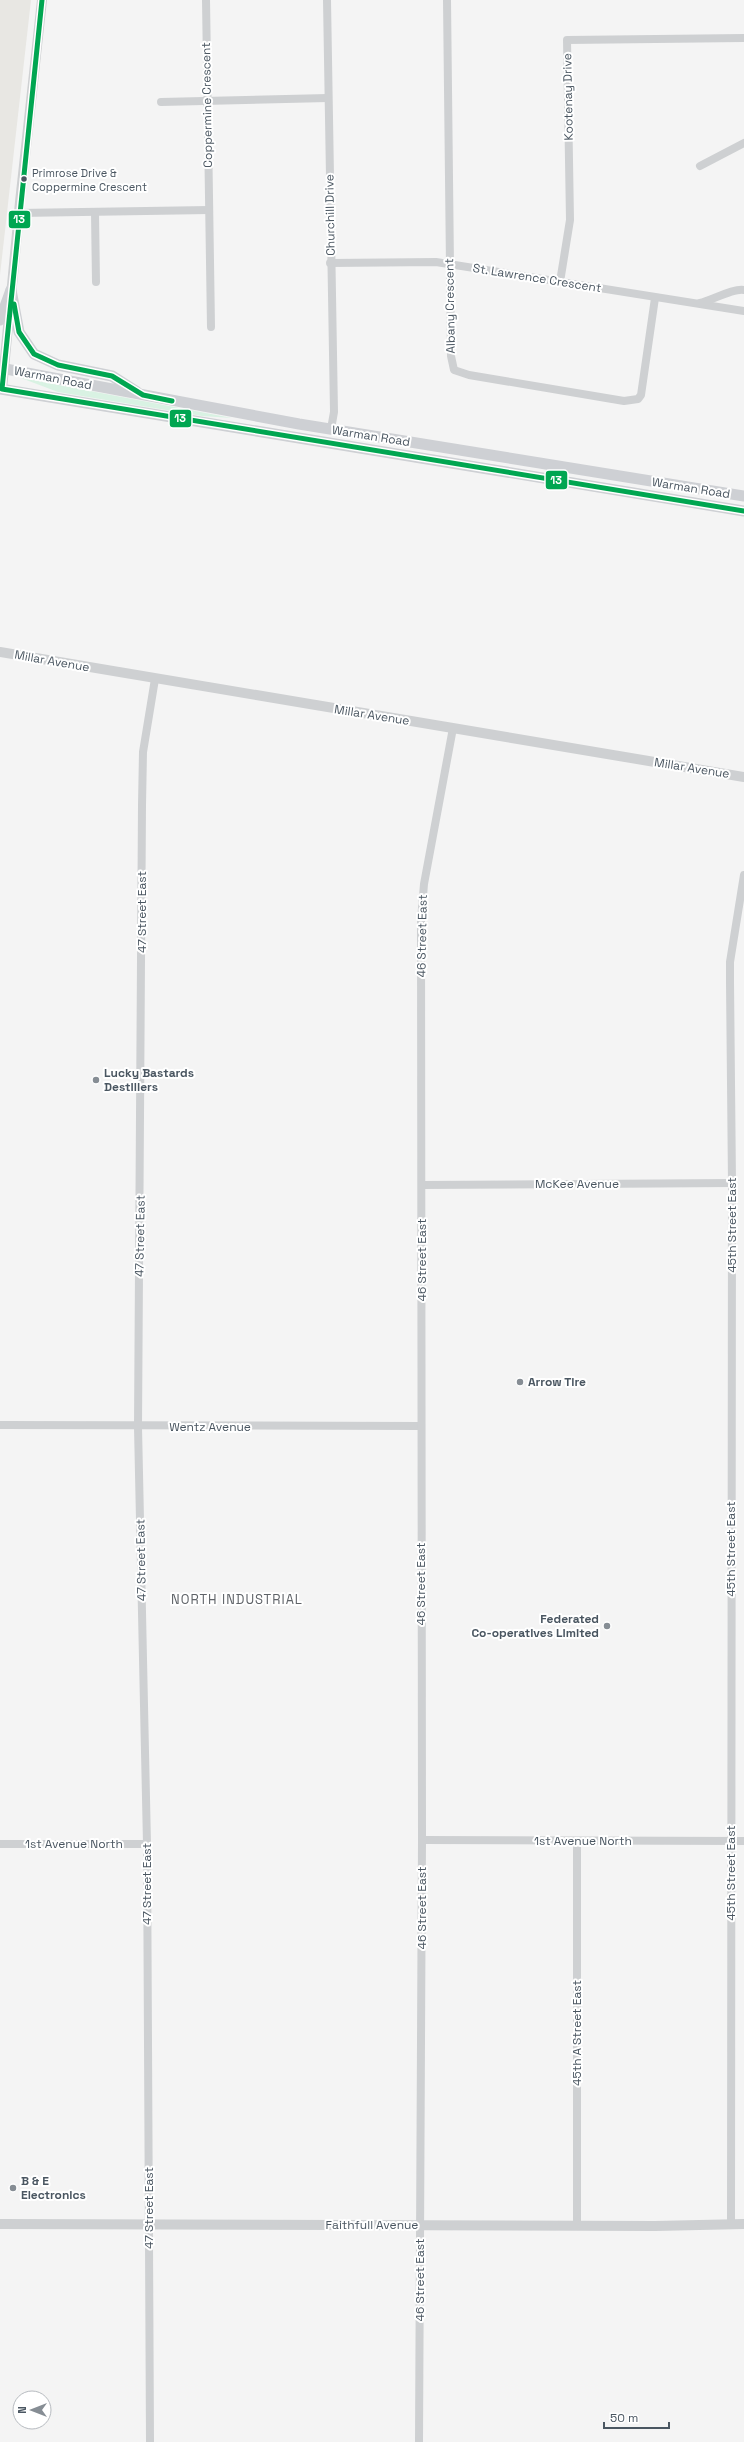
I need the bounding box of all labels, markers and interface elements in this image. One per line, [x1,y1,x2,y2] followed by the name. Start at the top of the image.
[198,42,216,168] street label: Coppermine Crescent
[559,53,577,141] street label: Kootenay Drive
[32,166,147,194] place label: Primrose Drive & Coppermine Crescent
[19,174,29,184] marker: Primrose Drive & Coppermine Crescent
[321,174,339,256] street label: Churchill Drive
[8,210,31,229] line badge: 13
[13,212,25,226] text: 13
[441,258,459,354] street label: Albany Crescent
[471,260,603,296] street label: St. Lawrence Crescent
[13,363,93,393] street label: Warman Road
[169,409,192,428] line badge: 13
[174,411,186,425] text: 13
[331,422,411,450] street label: Warman Road
[545,470,568,490] line badge: 13
[550,473,562,487] text: 13
[651,474,731,502] street label: Warman Road
[13,647,91,675] street label: Millar Avenue
[333,701,411,729] street label: Millar Avenue
[653,754,731,782] street label: Millar Avenue
[134,871,150,953] street label: 47 Street East
[413,894,431,978] street label: 46 Street East
[104,1065,194,1095] place label: Lucky Bastards Destillers
[91,1075,101,1085] marker: Lucky Bastards Destillers
[535,1176,619,1192] street label: McKee Avenue
[724,1177,740,1273] street label: 45th Street East
[131,1195,149,1277] street label: 47 Street East
[414,1219,430,1302] street label: 46 Street East
[528,1374,586,1390] place label: Arrow Tire
[515,1377,525,1387] marker: Arrow Tire
[169,1419,251,1435] street label: Wentz Avenue
[723,1501,739,1597] street label: 45th Street East
[132,1519,150,1601] street label: 47 Street East
[413,1543,429,1626] street label: 46 Street East
[171,1591,303,1608] district label: NORTH INDUSTRIAL
[471,1611,599,1641] place label: Federated Co-operatives Limited
[602,1621,612,1631] marker: Federated Co-operatives Limited
[723,1825,739,1921] street label: 45th Street East
[534,1833,632,1849] street label: 1st Avenue North
[25,1836,123,1852] street label: 1st Avenue North
[139,1843,155,1925] street label: 47 Street East
[414,1867,430,1950] street label: 46 Street East
[569,1980,585,2086] street label: 45th A Street East
[141,2167,157,2249] street label: 47 Street East
[21,2173,86,2203] place label: B & E Electronics
[8,2183,18,2193] marker: B & E Electronics
[326,2217,418,2233] street label: Faithfull Avenue
[412,2239,428,2322] street label: 46 Street East
[12,2390,52,2430] north arrow
[604,2404,669,2430] scale bar
[15,2406,29,2414] text: N
[610,2410,638,2426] text: 50 m

